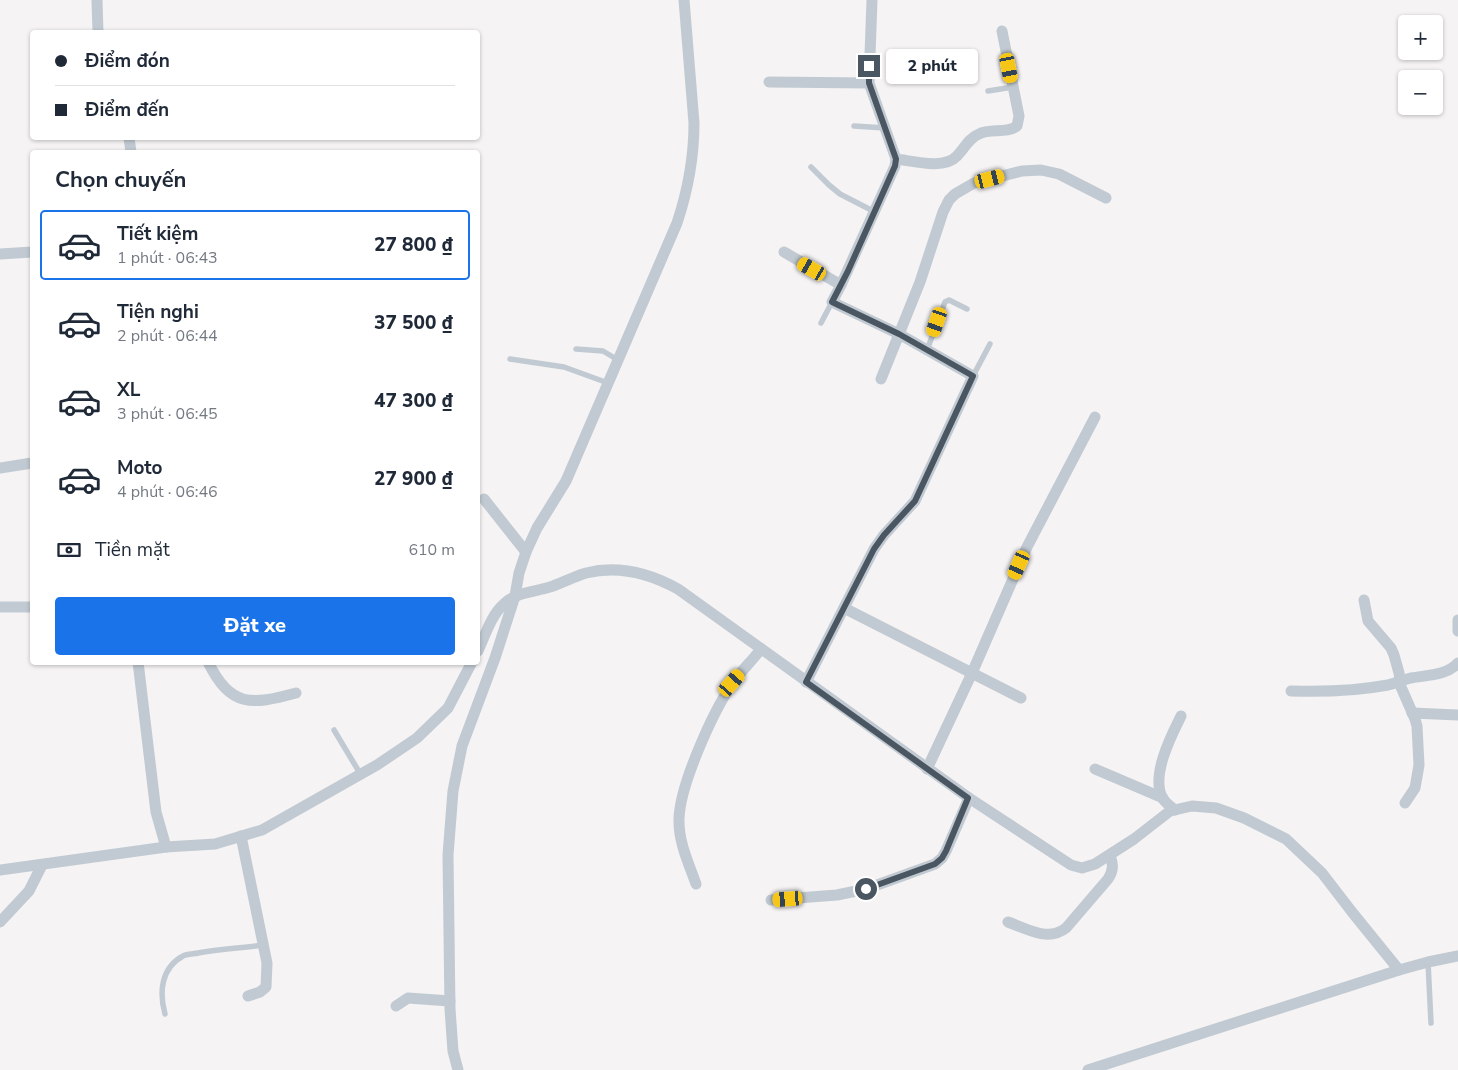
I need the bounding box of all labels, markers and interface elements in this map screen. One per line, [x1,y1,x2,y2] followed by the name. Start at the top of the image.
[1398,15,1443,115] map controls
[1398,15,1443,60] button: +
[85,48,170,74] text: Điểm đón
[886,48,979,84] callout: 2 phút
[998,52,1019,84] car
[858,55,880,77] route end
[907,55,957,77] text: 2 phút
[1398,70,1443,115] button: −
[85,97,169,123] text: Điểm đến
[55,165,186,195] text: Chọn chuyến
[973,168,1006,190] car
[117,221,198,247] text: Tiết kiệm
[57,223,102,268] icon: car
[374,232,453,258] text: 27 800 ₫
[117,247,218,269] text: 1 phút · 06:43
[795,255,828,283] car
[117,299,199,325] text: Tiện nghi
[57,301,102,346] icon: car
[925,305,948,339] car
[374,310,453,336] text: 37 500 ₫
[117,325,218,347] text: 2 phút · 06:44
[117,377,140,403] text: XL
[57,379,102,424] icon: car
[374,388,453,414] text: 47 300 ₫
[117,403,218,425] text: 3 phút · 06:45
[117,455,163,481] text: Moto
[57,457,102,502] icon: car
[374,466,453,492] text: 27 900 ₫
[117,481,218,503] text: 4 phút · 06:46
[55,536,83,564] icon: cash
[95,537,170,563] text: Tiền mặt
[408,539,455,561] text: 610 m
[1006,548,1031,582] car
[55,597,455,655] button: Đặt xe
[716,667,747,699] car
[855,878,877,900] route start
[772,890,803,908] car

